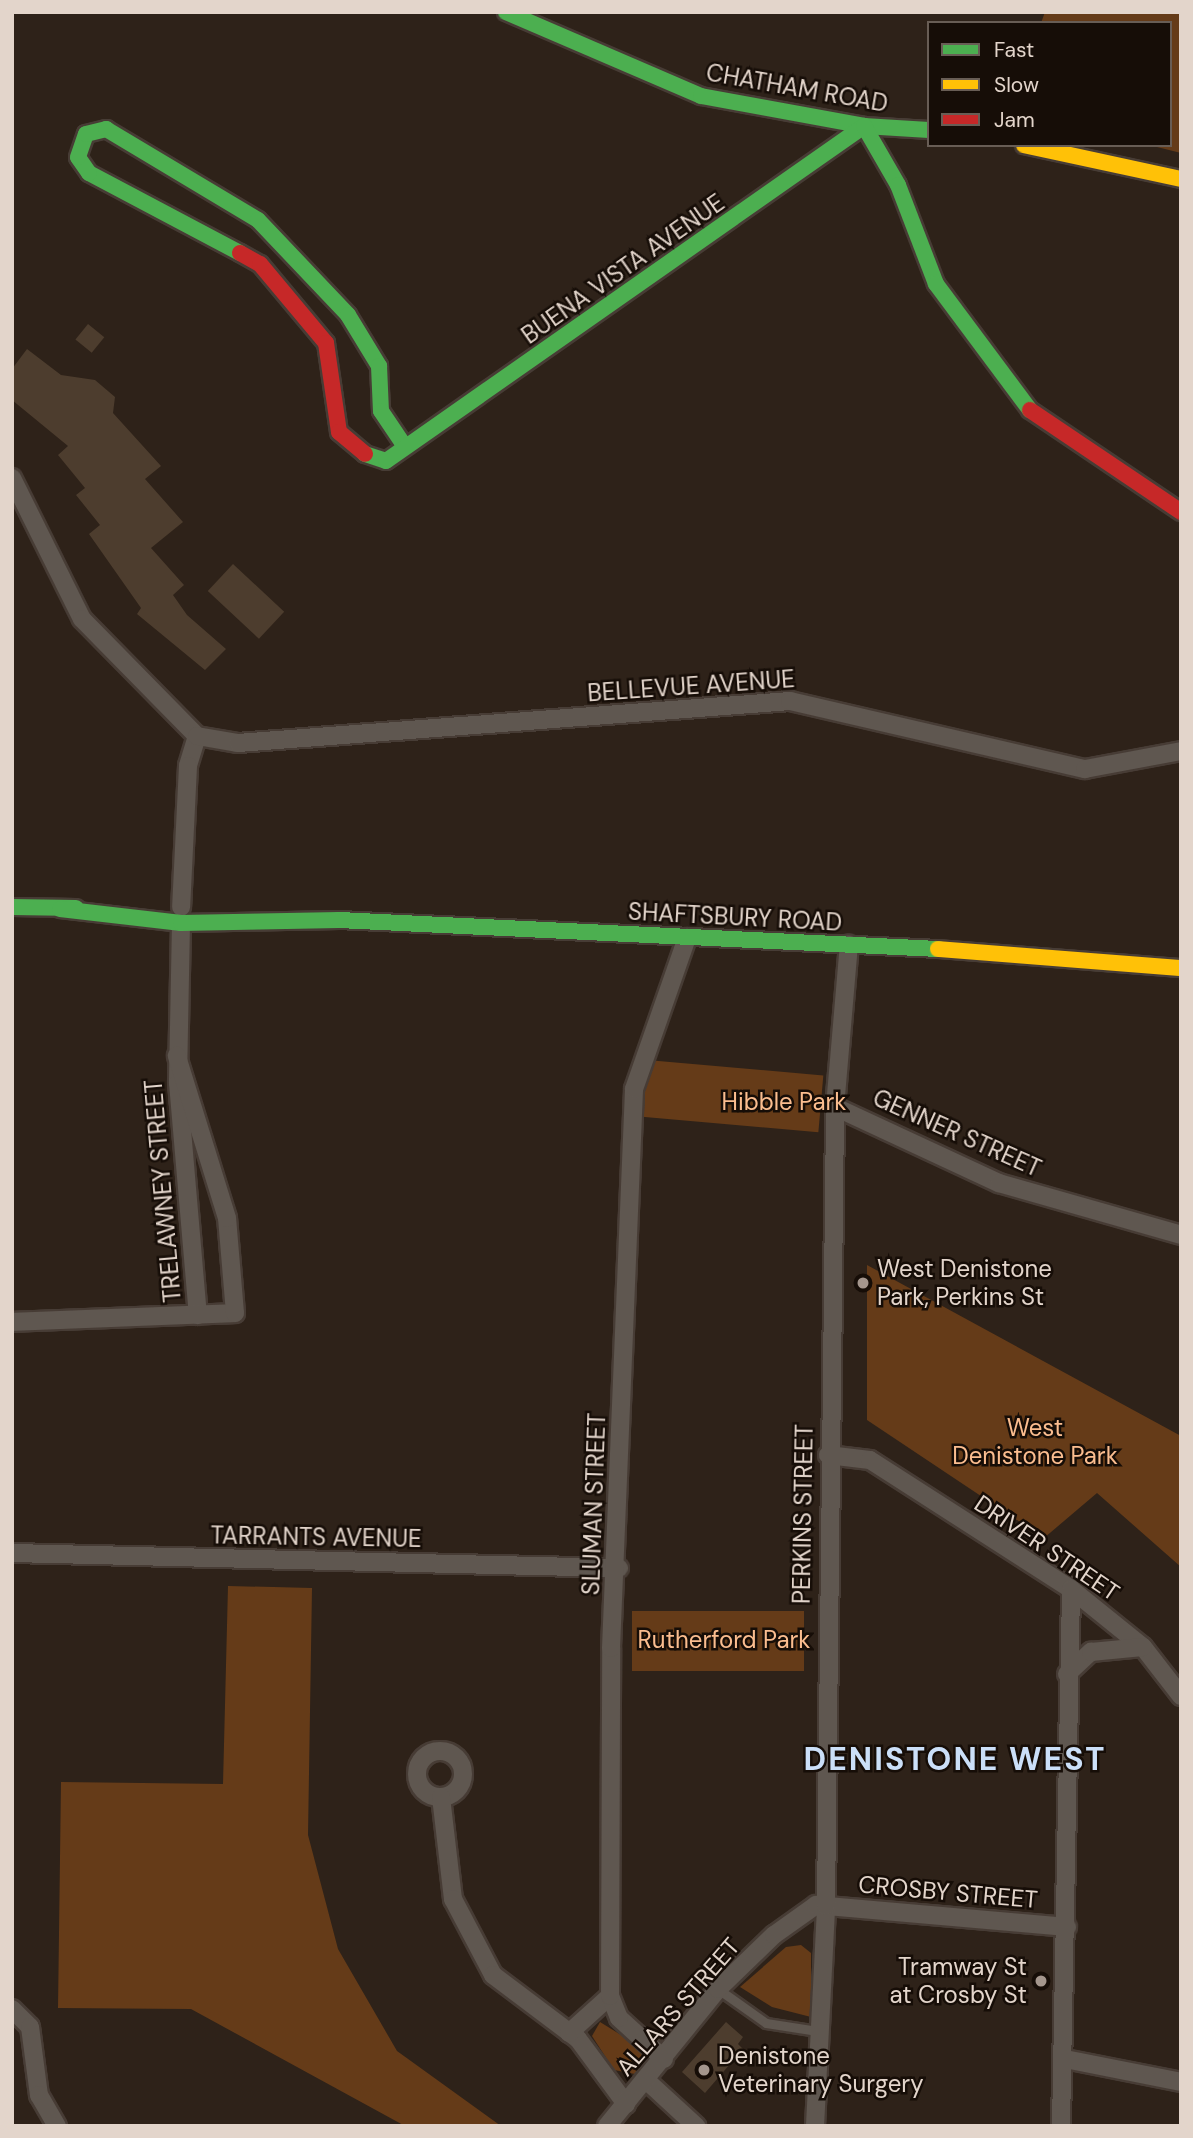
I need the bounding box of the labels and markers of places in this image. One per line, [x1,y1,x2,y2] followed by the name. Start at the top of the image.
[877,1255,1052,1311] place label: West Denistone Park, Perkins St
[855,1275,871,1291] marker: West Denistone Park, Perkins St
[889,1953,1027,2009] place label: Tramway St at Crosby St
[1033,1973,1049,1989] marker: Tramway St at Crosby St
[718,2042,924,2098] place label: Denistone Veterinary Surgery
[696,2062,712,2078] marker: Denistone Veterinary Surgery

